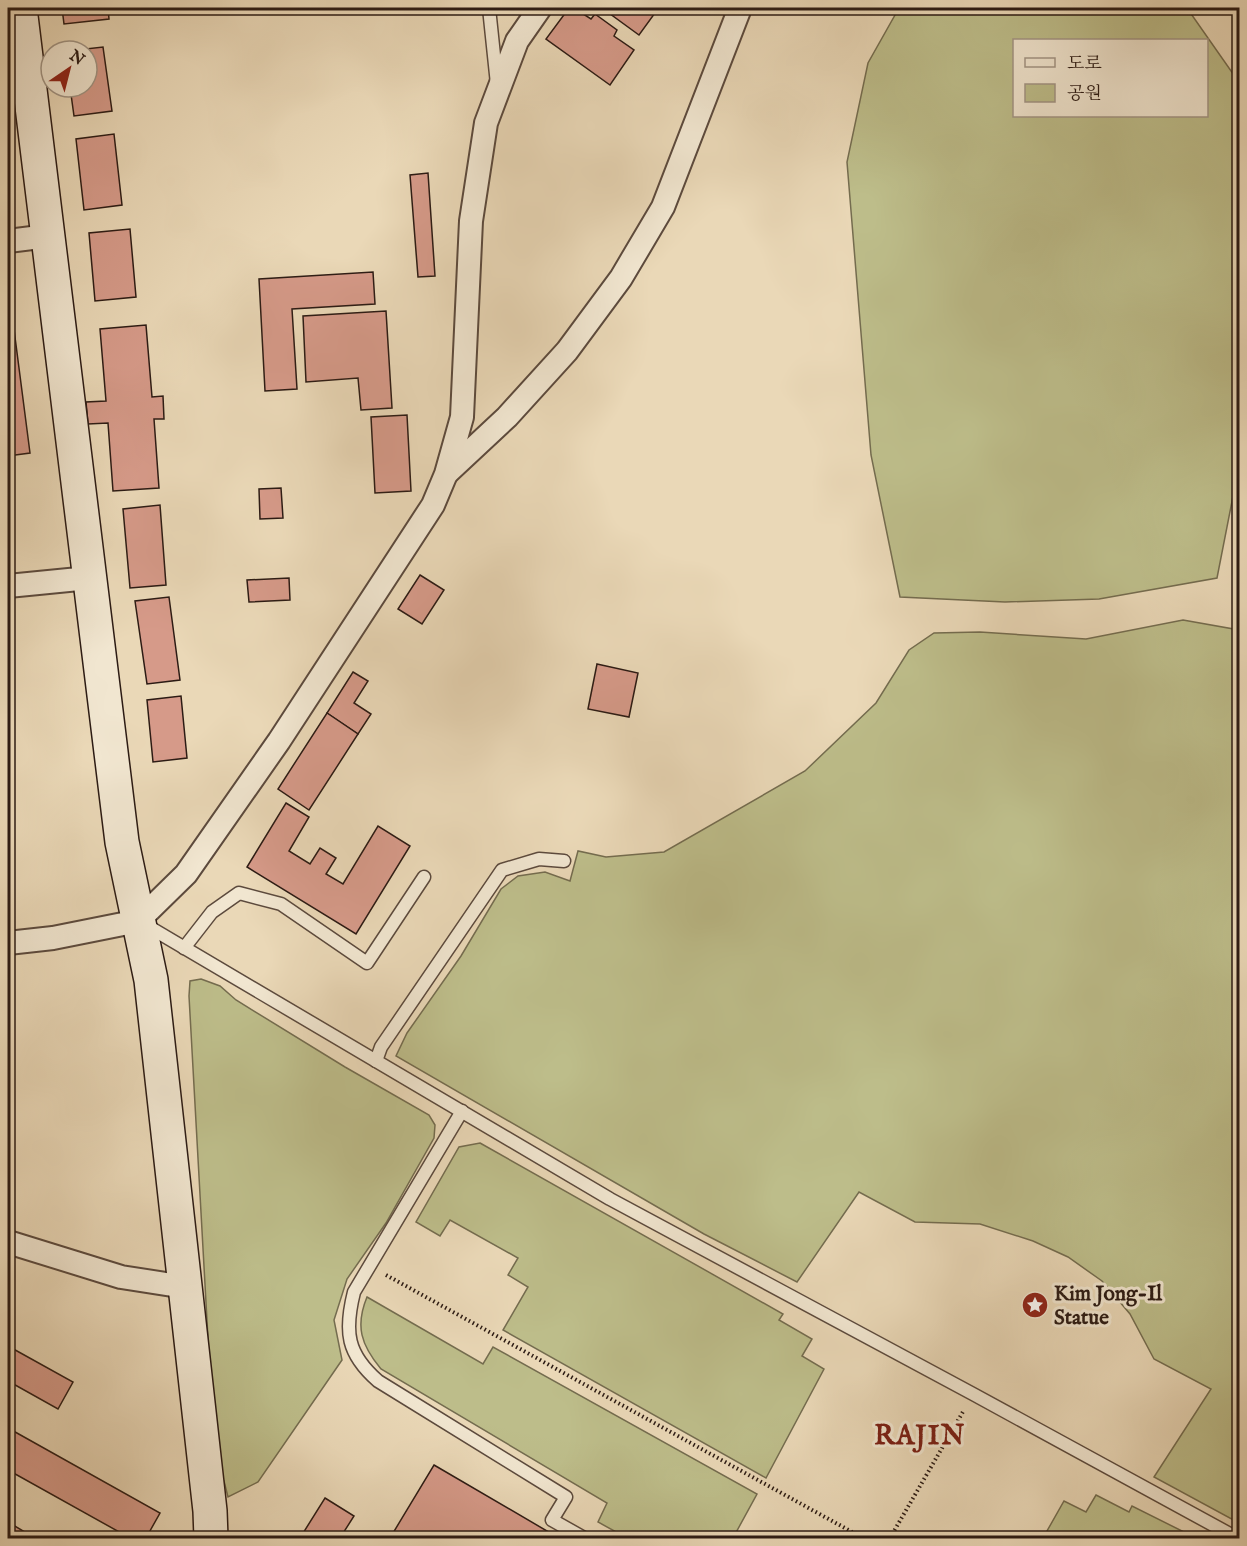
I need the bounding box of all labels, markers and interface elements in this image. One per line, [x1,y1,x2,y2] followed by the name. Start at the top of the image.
[39,39,99,99] north arrow
[1013,39,1208,117] legend
[64,46,88,71] text: N
[1067,53,1102,76] text: 도로
[1067,83,1102,106] text: 공원
[1054,1281,1163,1332] place label: Kim Jong-Il Statue
[1020,1290,1050,1320] place icon: Kim Jong-Il Statue
[874,1420,966,1454] district label: RAJIN

